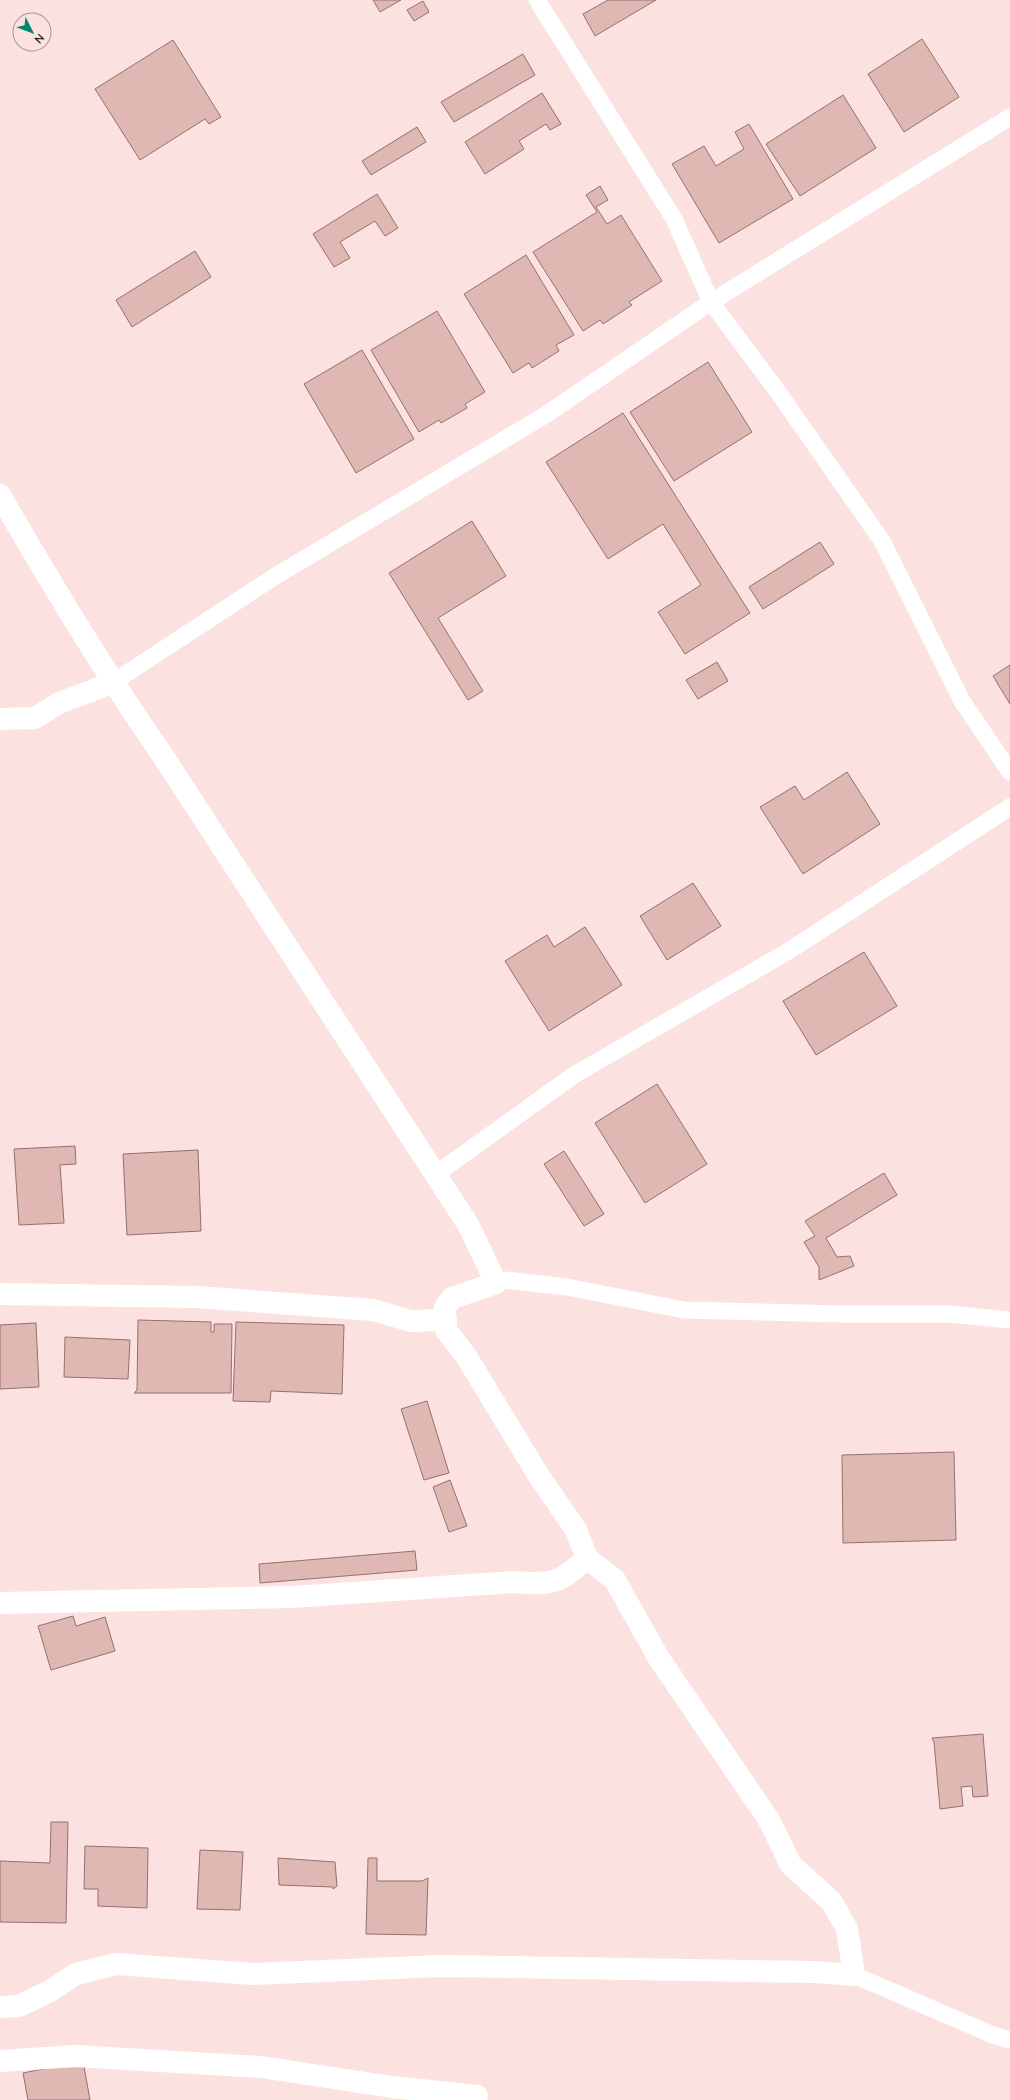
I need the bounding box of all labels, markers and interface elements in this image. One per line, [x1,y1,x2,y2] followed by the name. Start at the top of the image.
[12,12,52,52] north arrow
[31,30,47,46] text: N

